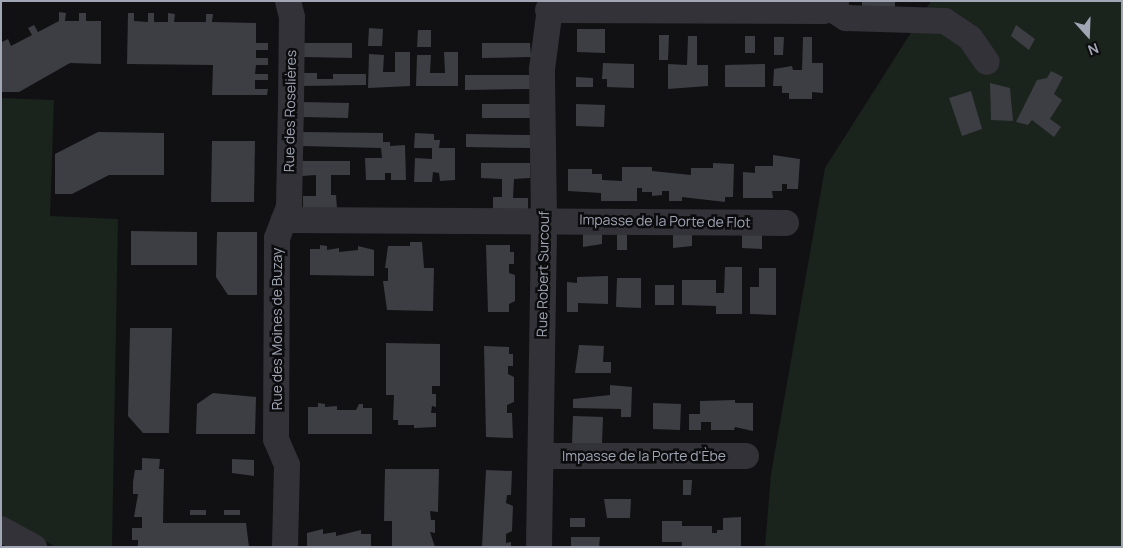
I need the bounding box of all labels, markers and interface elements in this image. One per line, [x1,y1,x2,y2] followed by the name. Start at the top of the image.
[1063,10,1113,60] north arrow
[1085,39,1101,60] text: N
[281,50,299,172] street label: Rue des Roselières
[534,211,552,337] street label: Rue Robert Surcouf
[579,211,751,231] street label: Impasse de la Porte de Flot
[269,248,285,410] street label: Rue des Moines de Buzay
[562,448,726,464] street label: Impasse de la Porte d'Èbe

